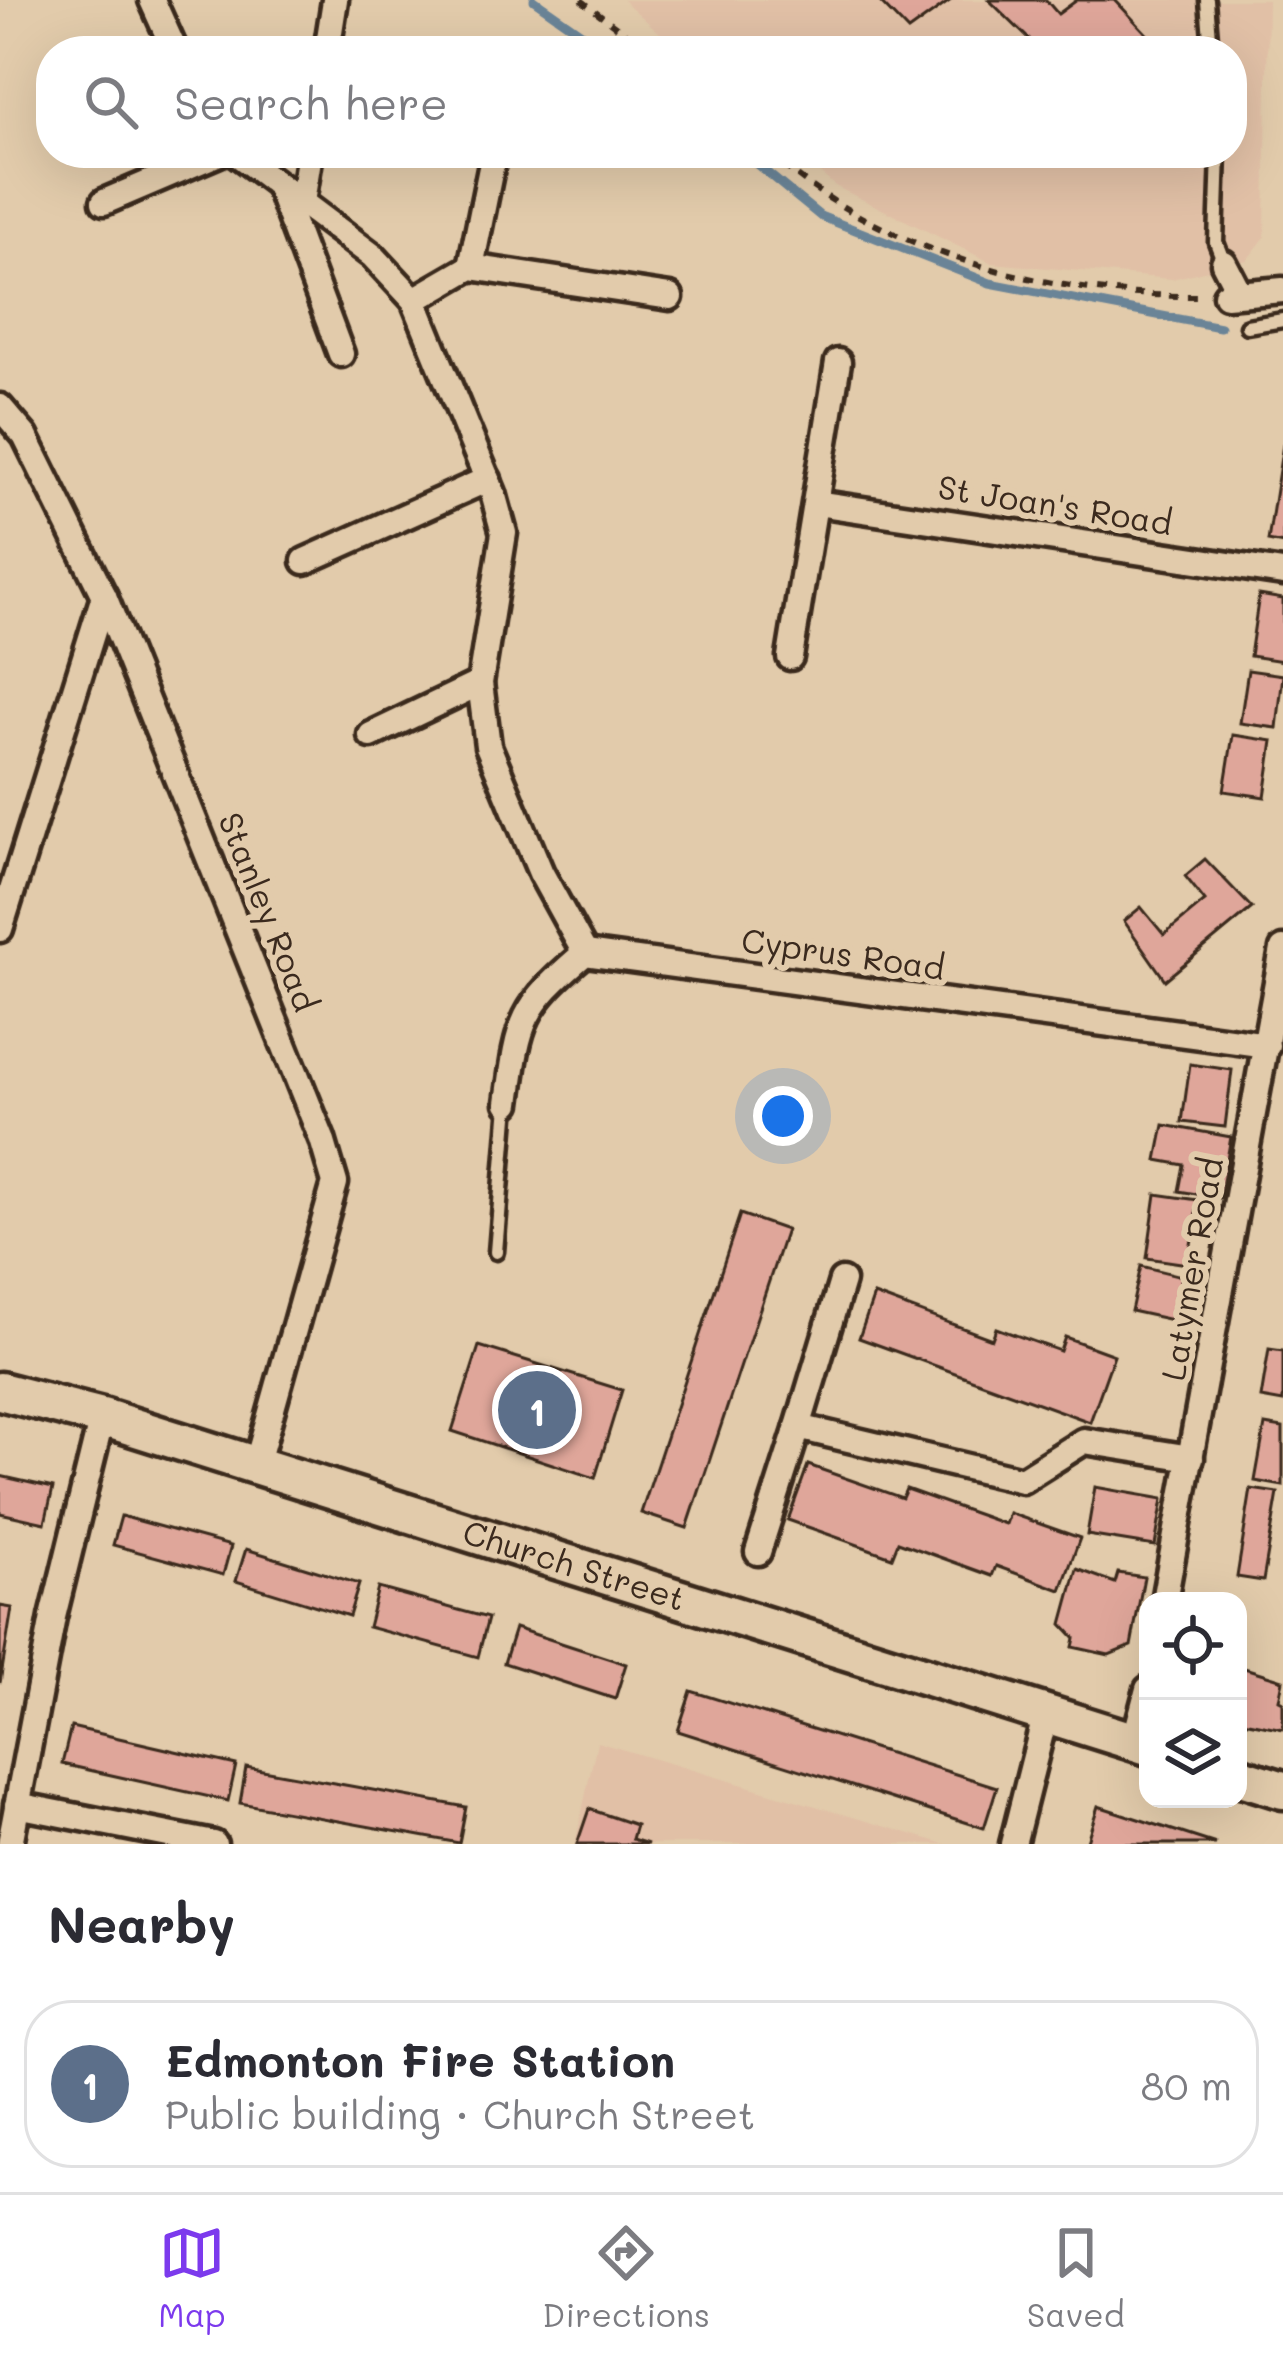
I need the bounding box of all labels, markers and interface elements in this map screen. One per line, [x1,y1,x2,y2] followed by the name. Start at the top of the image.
[36,36,1247,168] search box
[78,69,144,135] icon: search
[174,73,448,131] text: Search here
[935,464,1175,543] street label: St Joan's Road
[209,806,329,1018] street label: Stanley Road
[739,917,947,989] street label: Cyprus Road
[753,1086,813,1146] your location
[1150,1154,1232,1384] street label: Latymer Road
[498,1365,576,1455] pin: 1
[458,1509,691,1619] street label: Church Street
[1139,1592,1247,1808] map controls
[1139,1592,1247,1700] button: locate
[1139,1700,1247,1808] button: layers
[48,1889,235,1956] text: Nearby
[165,2030,675,2088] text: Edmonton Fire Station
[81,2059,99,2110] text: 1
[1141,2059,1232,2110] text: 80 m
[165,2088,755,2139] text: Public building · Church Street
[158,2220,226,2335] tab: Map
[542,2220,710,2335] tab: Directions
[1027,2220,1125,2335] tab: Saved

